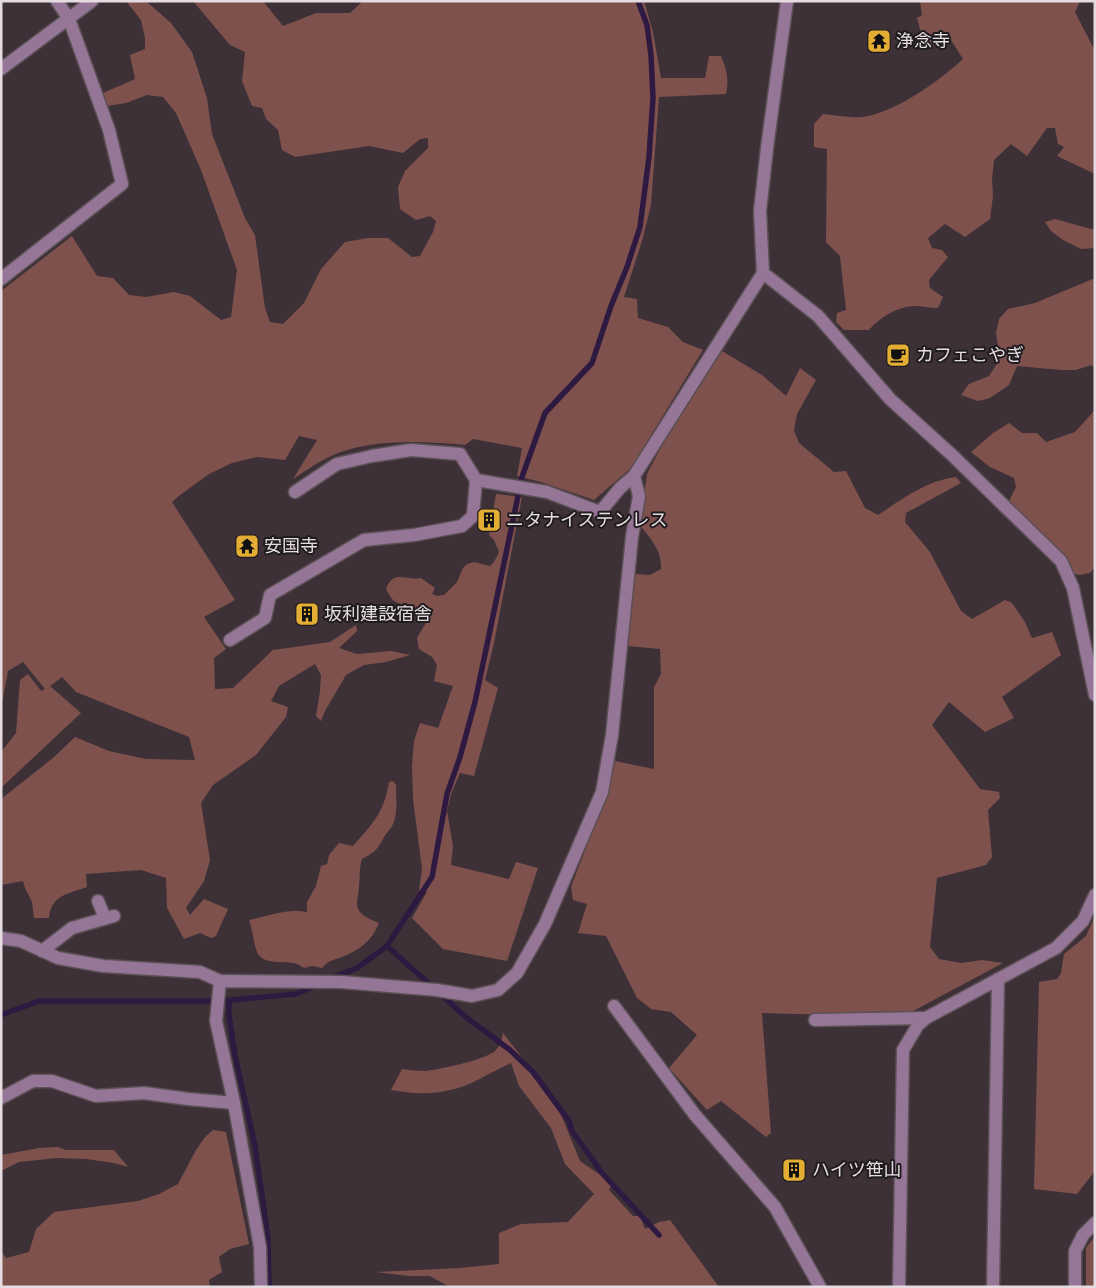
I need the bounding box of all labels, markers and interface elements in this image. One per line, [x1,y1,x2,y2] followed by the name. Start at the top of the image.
[866,28,892,54] temple icon: 浄念寺
[896,28,950,54] place label: 浄念寺
[885,342,911,368] cafe icon: カフェこやぎ
[916,342,1024,368] place label: カフェこやぎ
[476,507,502,533] building icon: ニタナイステンレス
[506,507,667,533] place label: ニタナイステンレス
[234,533,260,559] temple icon: 安国寺
[264,533,318,559] place label: 安国寺
[294,601,320,627] building icon: 坂利建設宿舎
[324,601,432,627] place label: 坂利建設宿舎
[781,1157,807,1183] building icon: ハイツ笹山
[812,1157,902,1183] place label: ハイツ笹山

